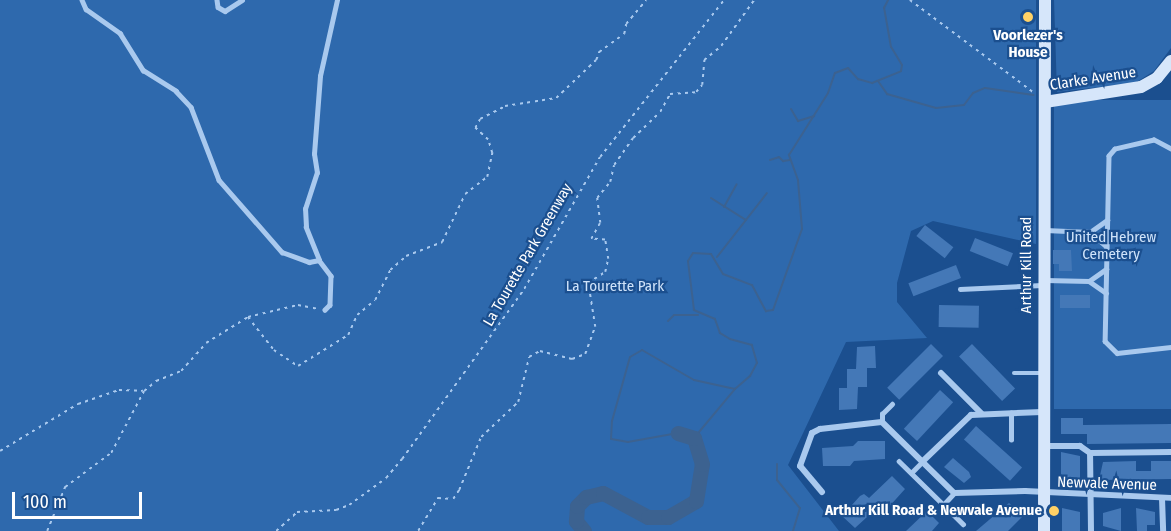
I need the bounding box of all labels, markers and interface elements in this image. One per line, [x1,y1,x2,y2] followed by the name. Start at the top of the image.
[1021,10,1035,24] marker: Voorlezer's House
[993,26,1063,61] place label: Voorlezer's House
[1049,63,1137,95] street label: Clarke Avenue
[480,180,576,330] street label: La Tourette Park Greenway
[1018,217,1036,313] street label: Arthur Kill Road
[1066,228,1156,263] park label: United Hebrew Cemetery
[566,278,664,296] park label: La Tourette Park
[1057,473,1157,495] street label: Newvale Avenue
[15,480,146,518] scale bar
[23,491,67,513] text: 100 m
[825,502,1042,520] place label: Arthur Kill Road & Newvale Avenue
[1047,504,1061,518] marker: Arthur Kill Road & Newvale Avenue

